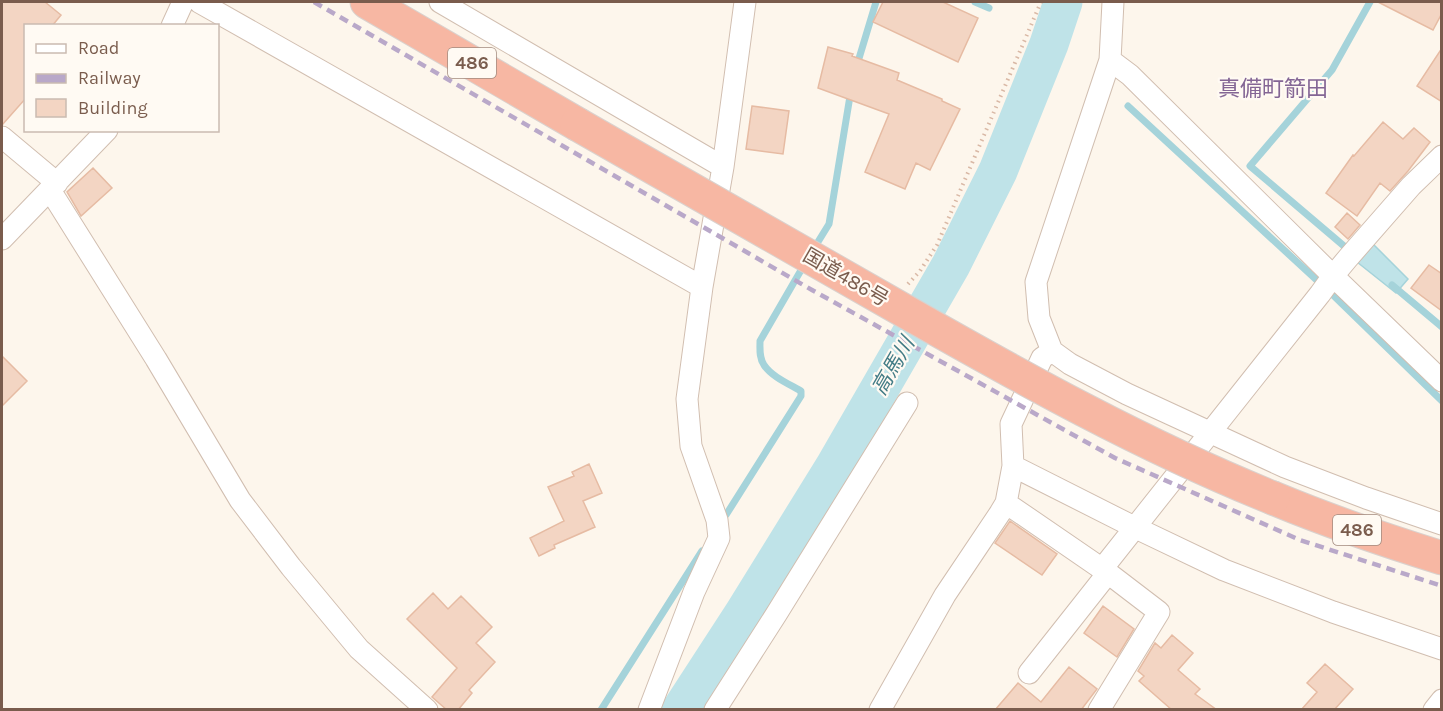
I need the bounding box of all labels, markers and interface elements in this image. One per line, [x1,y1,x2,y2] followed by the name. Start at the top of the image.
[24,24,219,132] legend
[78,37,119,59] text: Road
[448,48,496,78] road number: 486
[78,67,141,89] text: Railway
[1218,76,1328,102] district label: 真備町箭田
[78,97,148,119] text: Building
[799,244,893,311] street label: 国道486号
[867,331,920,399] water label: 高馬川
[1333,515,1381,545] road number: 486

